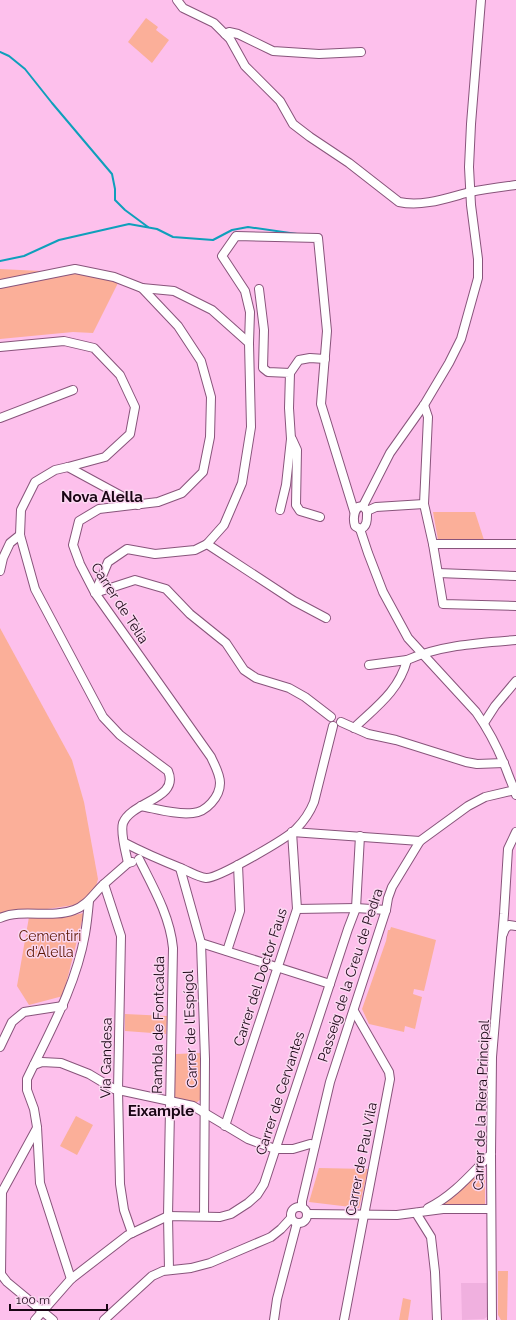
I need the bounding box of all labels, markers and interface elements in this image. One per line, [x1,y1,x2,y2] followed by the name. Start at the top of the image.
[61,488,143,506] district label: Nova Alella
[88,560,152,646] street label: Carrer de Tèlia
[314,886,386,1064] street label: Passeig de la Creu de Pedra
[230,906,290,1048] street label: Carrer del Doctor Faus
[19,928,81,960] park label: Cementiri d'Alella
[149,956,167,1094] street label: Rambla de Fontcalda
[180,970,200,1088] street label: Carrer de l'Espígol
[97,1017,115,1099] street label: Via Gandesa
[470,1019,492,1191] street label: Carrer de la Riera Principal
[252,1029,308,1157] street label: Carrer de Cervantes
[342,1101,380,1217] street label: Carrer de Pau Vila
[128,1102,194,1120] district label: Eixample
[10,1286,107,1312] scale bar
[16,1293,50,1307] text: 100 m

